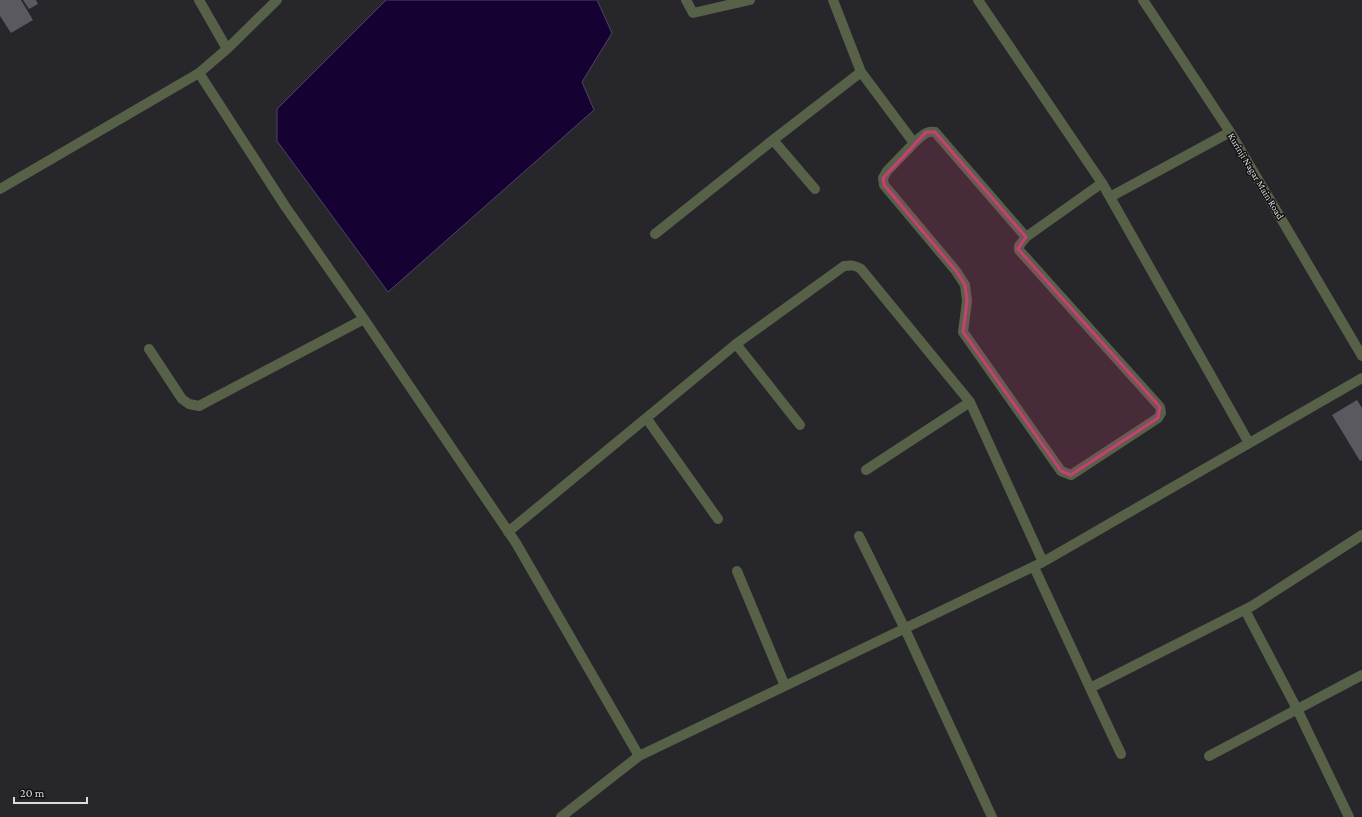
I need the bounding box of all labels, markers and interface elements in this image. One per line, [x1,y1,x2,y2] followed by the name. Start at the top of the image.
[1225,131,1286,222] street label: Kurinji Nagar Main Road
[14,779,87,805] scale bar
[20,786,45,800] text: 20 m

